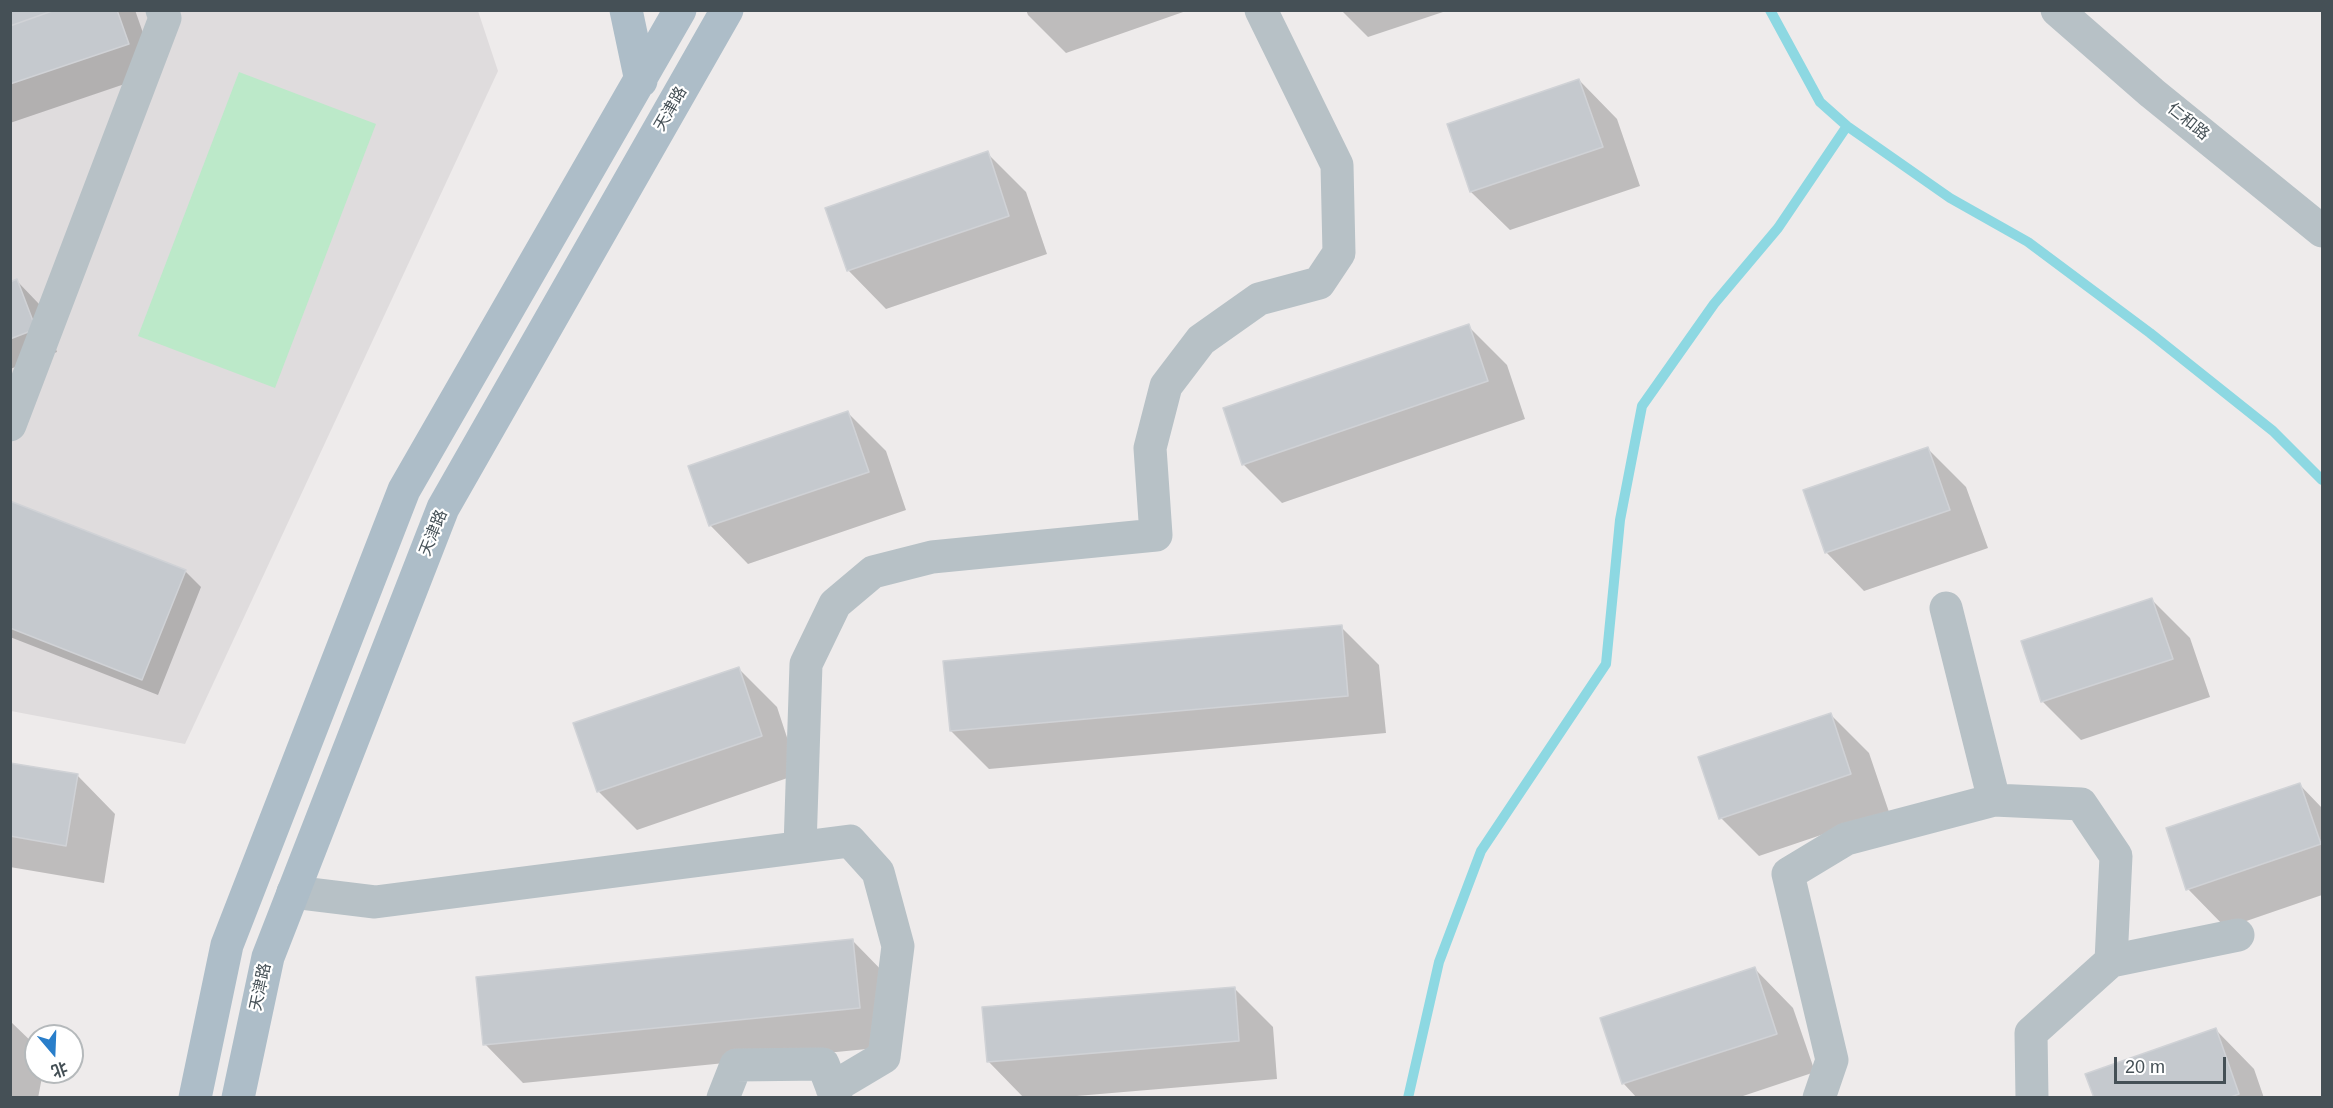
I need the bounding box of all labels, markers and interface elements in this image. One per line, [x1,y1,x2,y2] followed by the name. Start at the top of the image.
[651,83,691,135] street label: 天津路
[2163,99,2213,145] street label: 仁和路
[416,507,452,559] street label: 天津路
[247,962,275,1012] street label: 天津路
[24,1024,84,1084] north arrow
[2117,1045,2230,1083] scale bar
[2125,1057,2165,1077] text: 20 m
[49,1059,70,1080] text: 北

